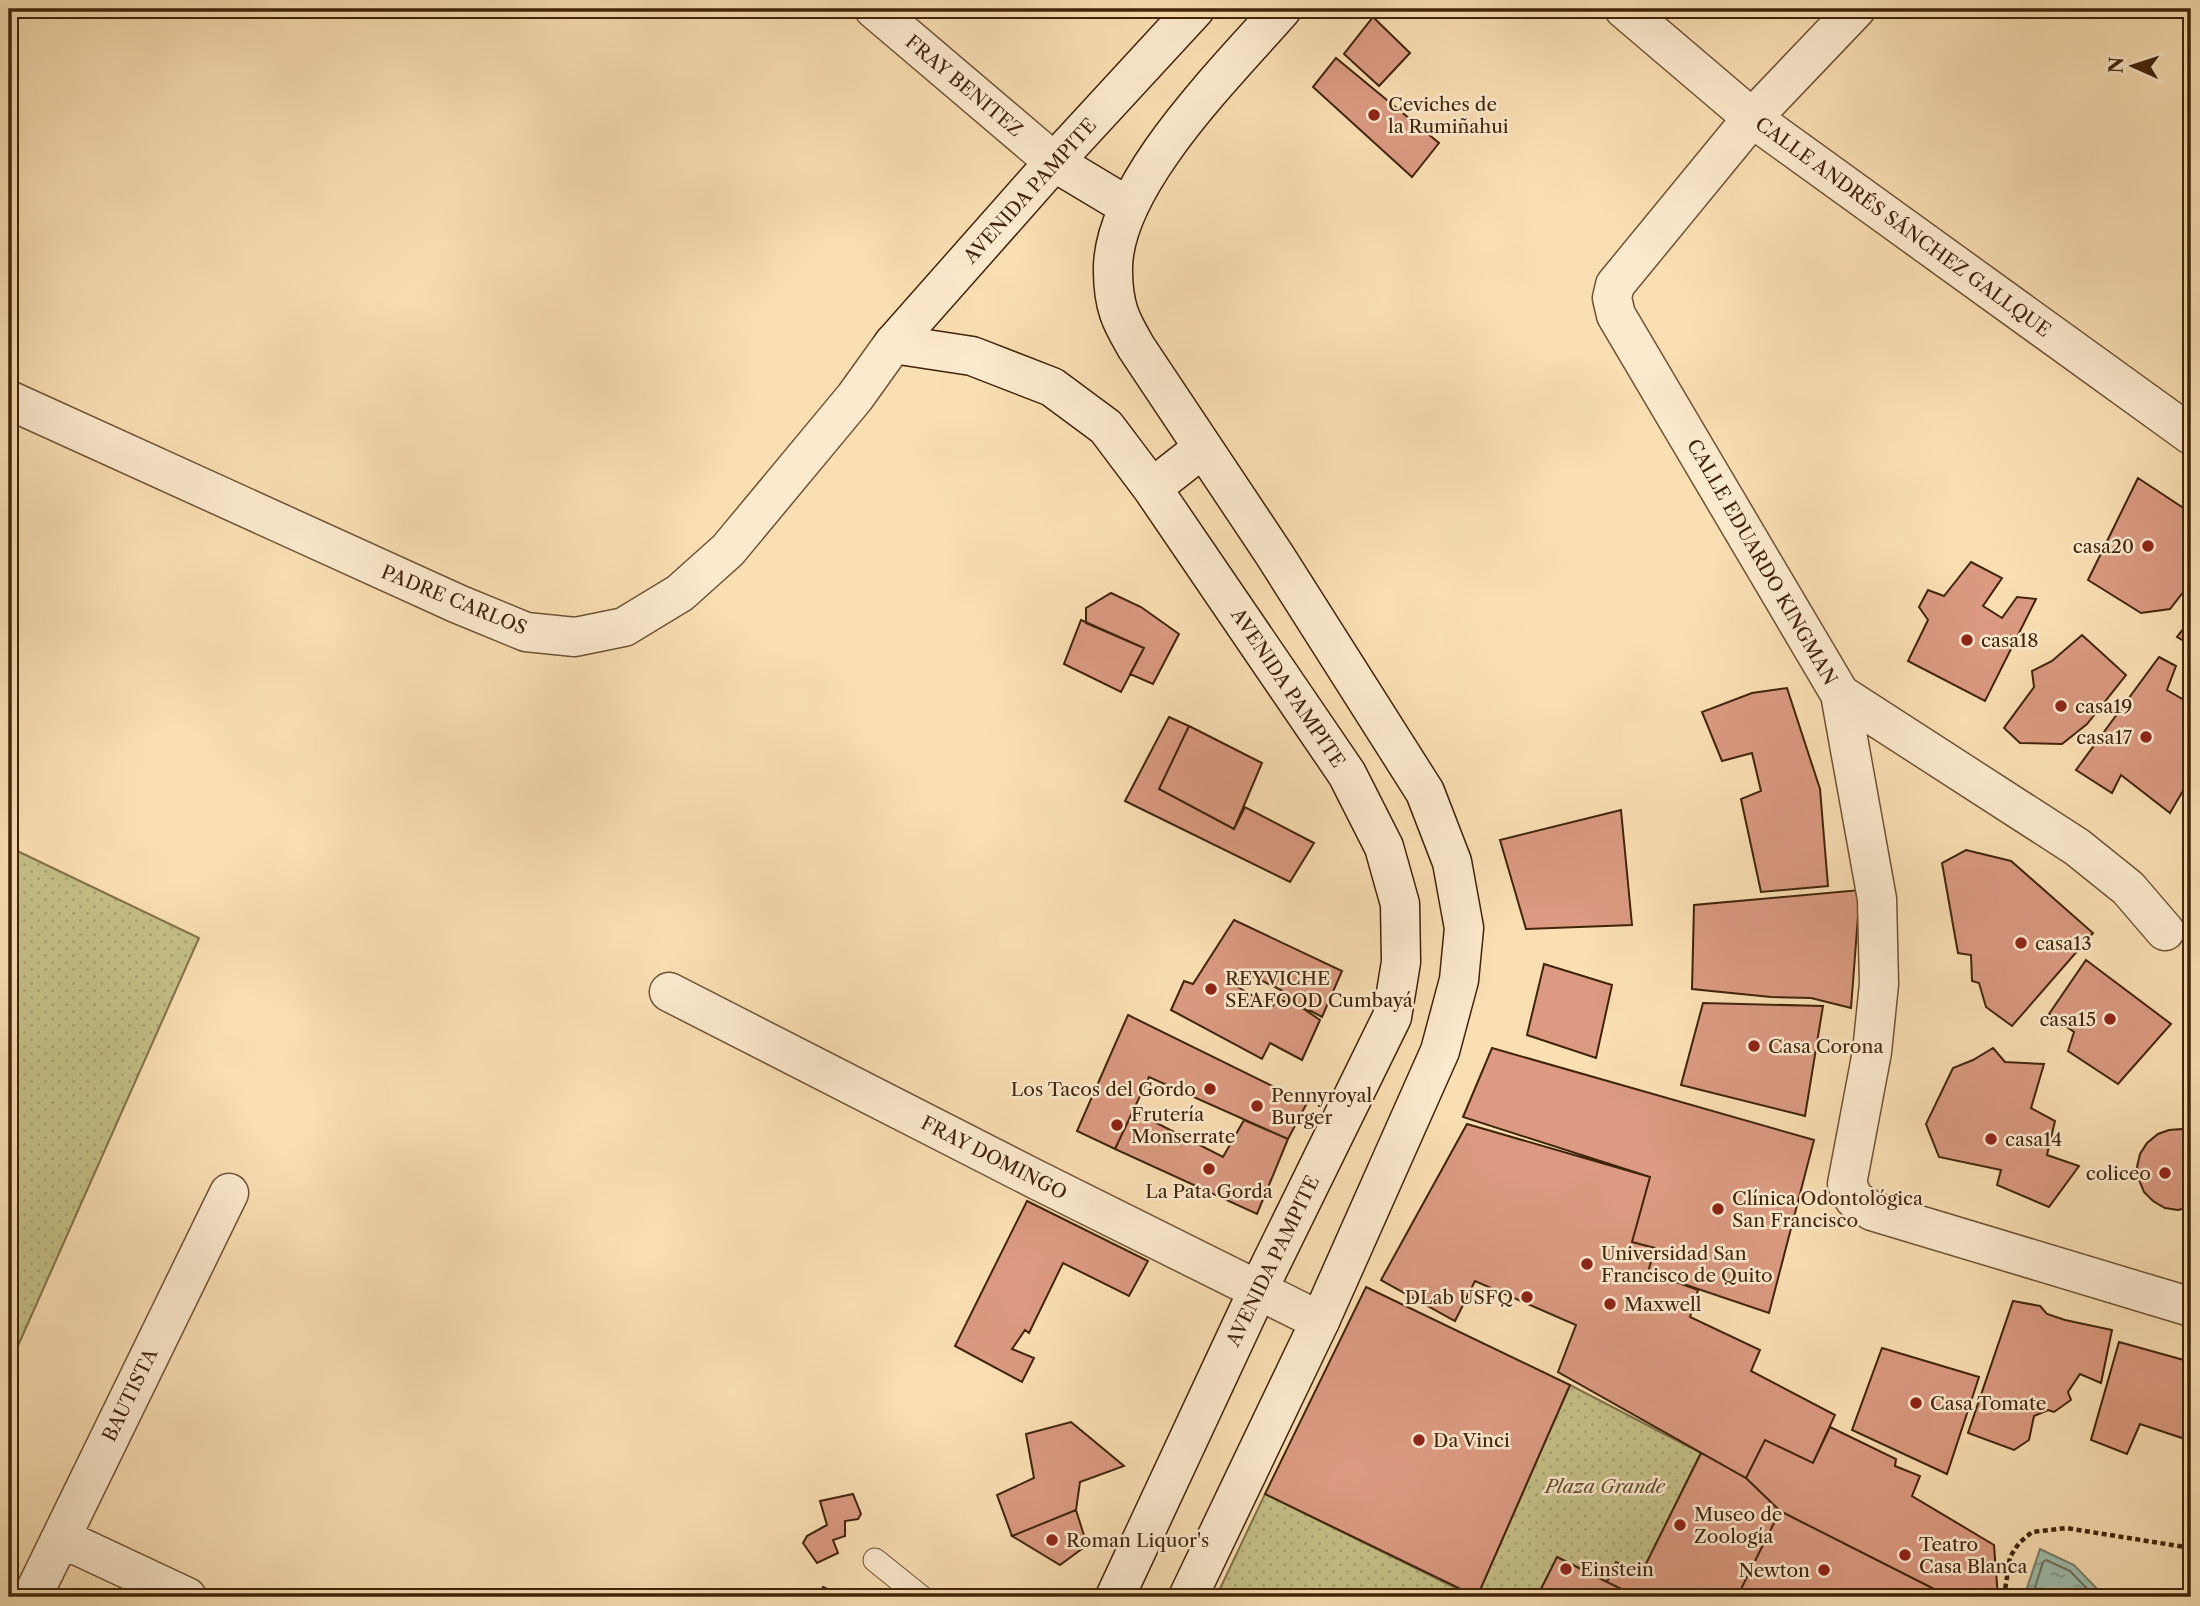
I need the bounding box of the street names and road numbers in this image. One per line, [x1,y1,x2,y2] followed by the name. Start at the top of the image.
[901,30,1027,142] street label: FRAY BENITEZ
[1751,112,2055,342] street label: CALLE ANDRÉS SÁNCHEZ GALLQUE
[958,114,1101,269] street label: AVENIDA PAMPITE
[1682,435,1842,689] street label: CALLE EDUARDO KINGMAN
[378,560,530,640] street label: PADRE CARLOS
[1226,603,1350,772] street label: AVENIDA PAMPITE
[917,1111,1071,1205] street label: FRAY DOMINGO
[1221,1172,1324,1351] street label: AVENIDA PAMPITE
[98,1344,163,1445] street label: BAUTISTA

